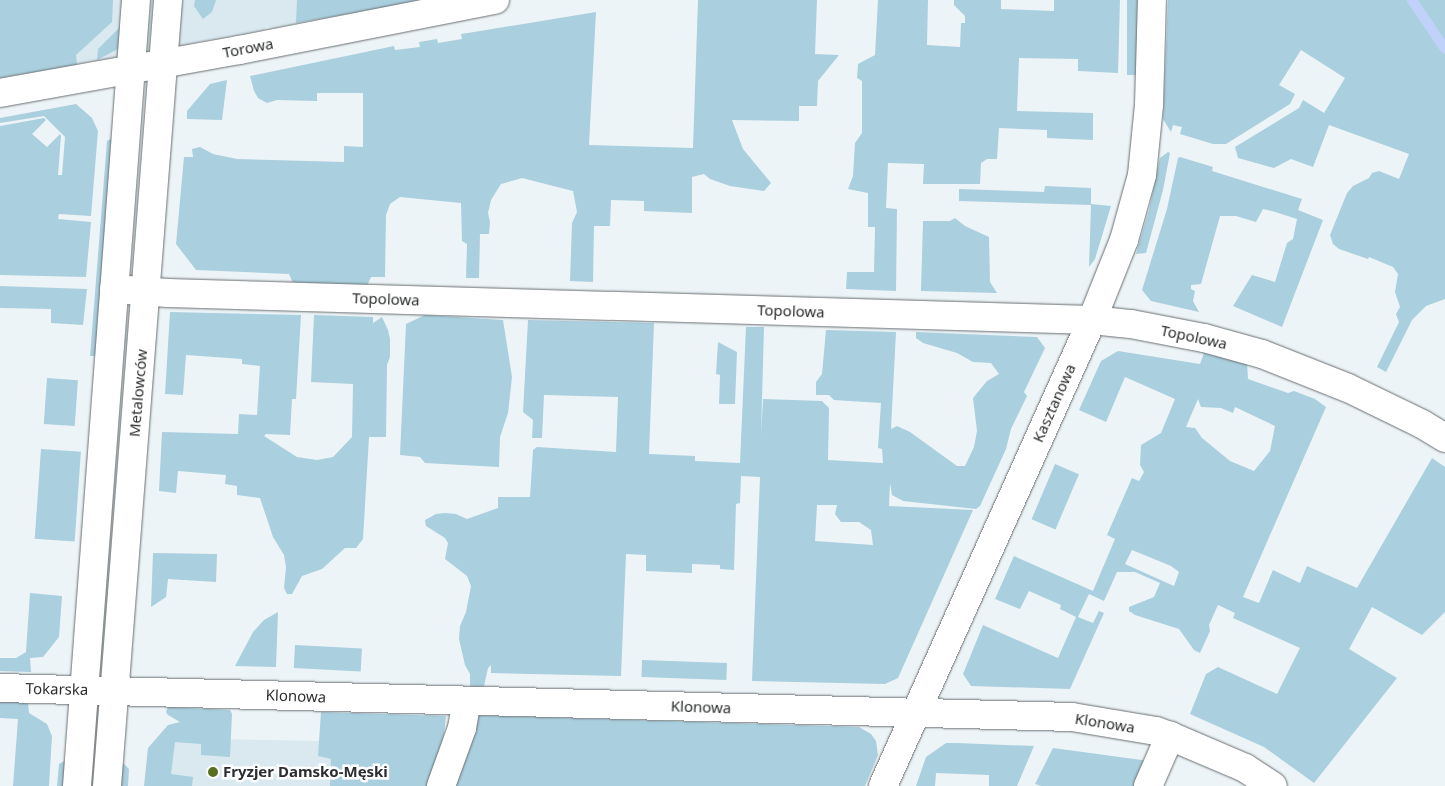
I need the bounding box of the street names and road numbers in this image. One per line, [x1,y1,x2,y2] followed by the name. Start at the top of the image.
[221,34,275,62] street label: Torowa
[352,289,420,309] street label: Topolowa
[757,301,825,321] street label: Topolowa
[1159,321,1229,353] street label: Topolowa
[125,348,151,438] street label: Metalowców
[1029,361,1079,445] street label: Kasztanowa
[26,679,88,699] street label: Tokarska
[265,686,327,706] street label: Klonowa
[670,697,732,717] street label: Klonowa
[1074,709,1136,737] street label: Klonowa

